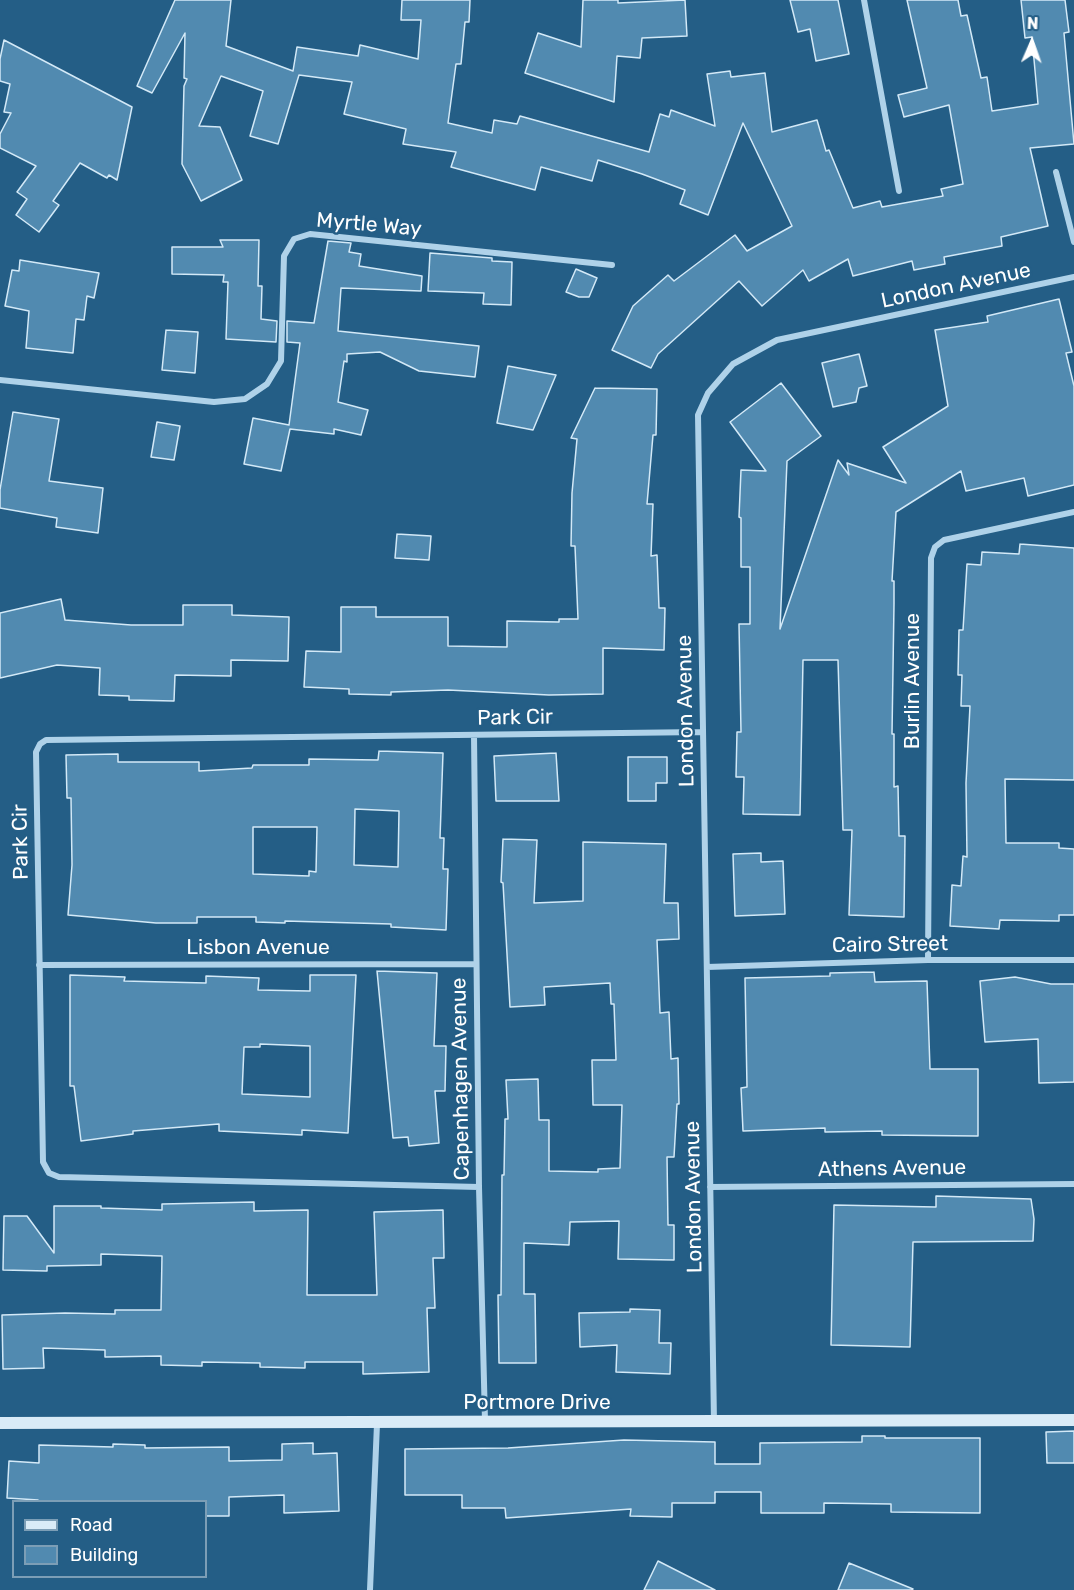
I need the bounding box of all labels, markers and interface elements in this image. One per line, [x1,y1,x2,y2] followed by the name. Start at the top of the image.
[1002,12,1062,72] north arrow
[1027,14,1039,33] text: N
[315,208,423,242] street label: Myrtle Way
[879,258,1033,314] street label: London Avenue
[900,613,926,749] street label: Burlin Avenue
[672,635,700,787] street label: London Avenue
[477,705,553,731] street label: Park Cir
[8,804,34,880] street label: Park Cir
[832,931,948,959] street label: Cairo Street
[186,935,330,961] street label: Lisbon Avenue
[447,977,475,1181] street label: Capenhagen Avenue
[680,1121,708,1273] street label: London Avenue
[818,1155,966,1183] street label: Athens Avenue
[463,1390,611,1416] street label: Portmore Drive
[12,1500,207,1578] legend
[70,1514,113,1536] text: Road
[70,1544,138,1566] text: Building

